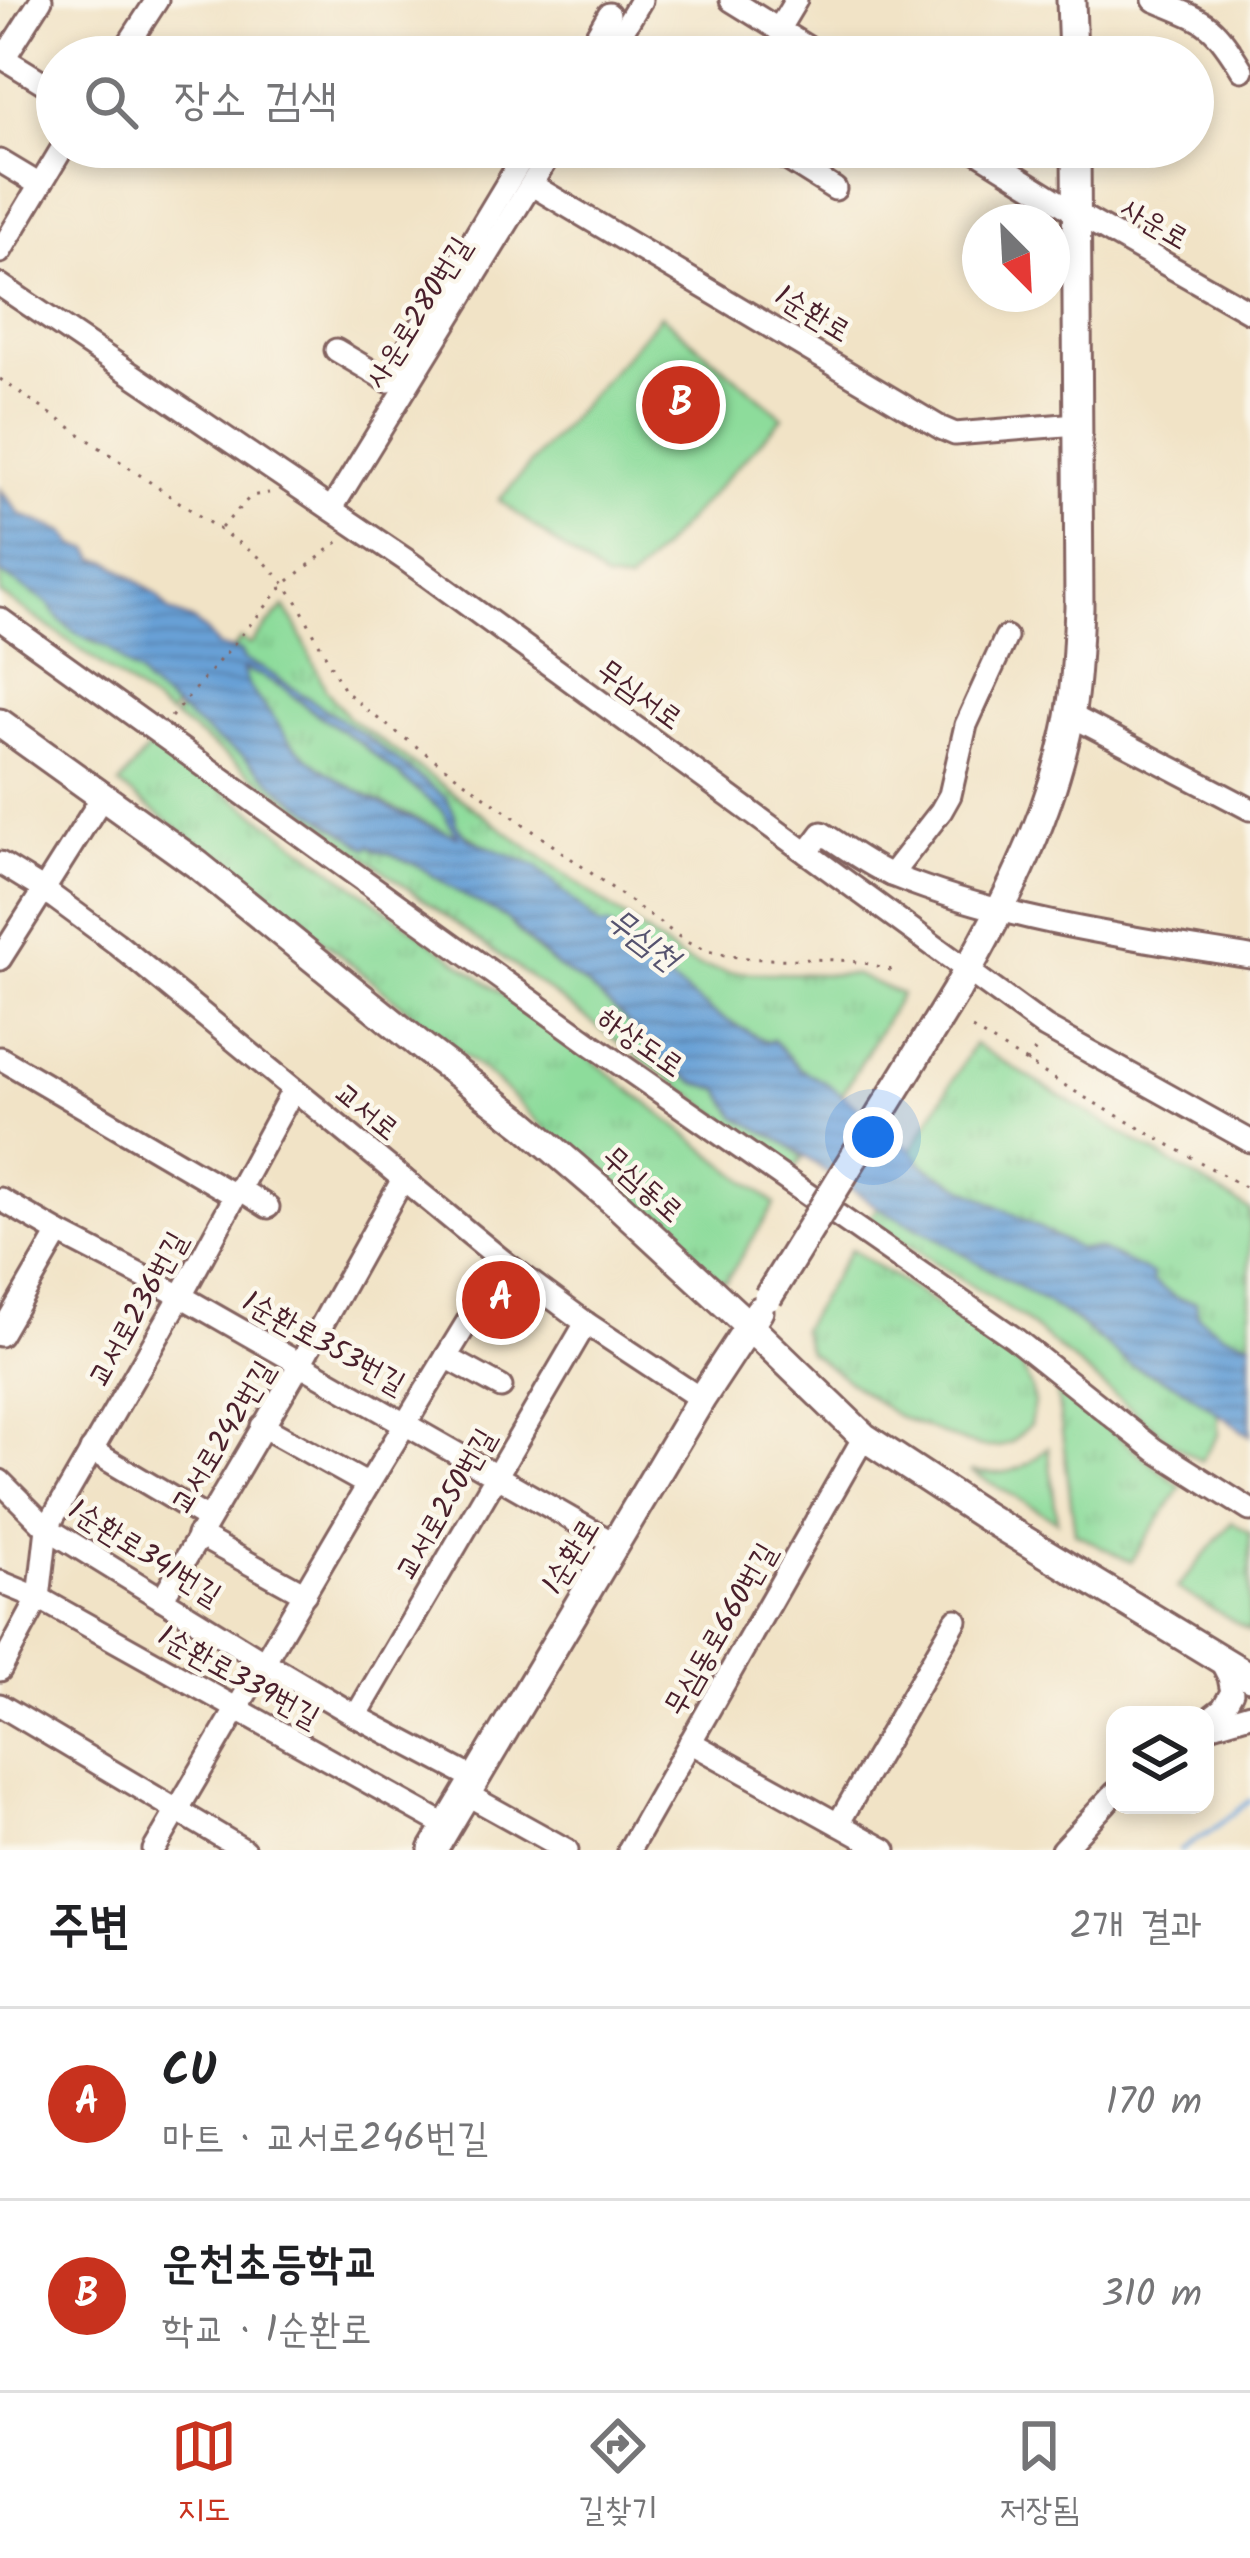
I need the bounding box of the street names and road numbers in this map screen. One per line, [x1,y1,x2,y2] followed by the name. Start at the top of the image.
[1111,186,1197,264] street label: 사운로
[354,228,485,398] street label: 사운로280번길
[765,273,859,356] street label: 1순환로
[586,648,692,743] street label: 무심서로
[587,996,693,1091] street label: 하상도로
[322,1071,409,1154] street label: 교서로
[590,1135,694,1236] street label: 무심동로
[76,1223,201,1397] street label: 교서로236번길
[232,1279,414,1408] street label: 1순환로353번길
[159,1352,289,1524] street label: 교서로242번길
[384,1420,510,1590] street label: 교서로250번길
[58,1487,230,1620] street label: 1순환로341번길
[530,1510,613,1604] street label: 1순환로
[653,1534,791,1726] street label: 무심동로660번길
[148,1613,328,1742] street label: 1순환로339번길

